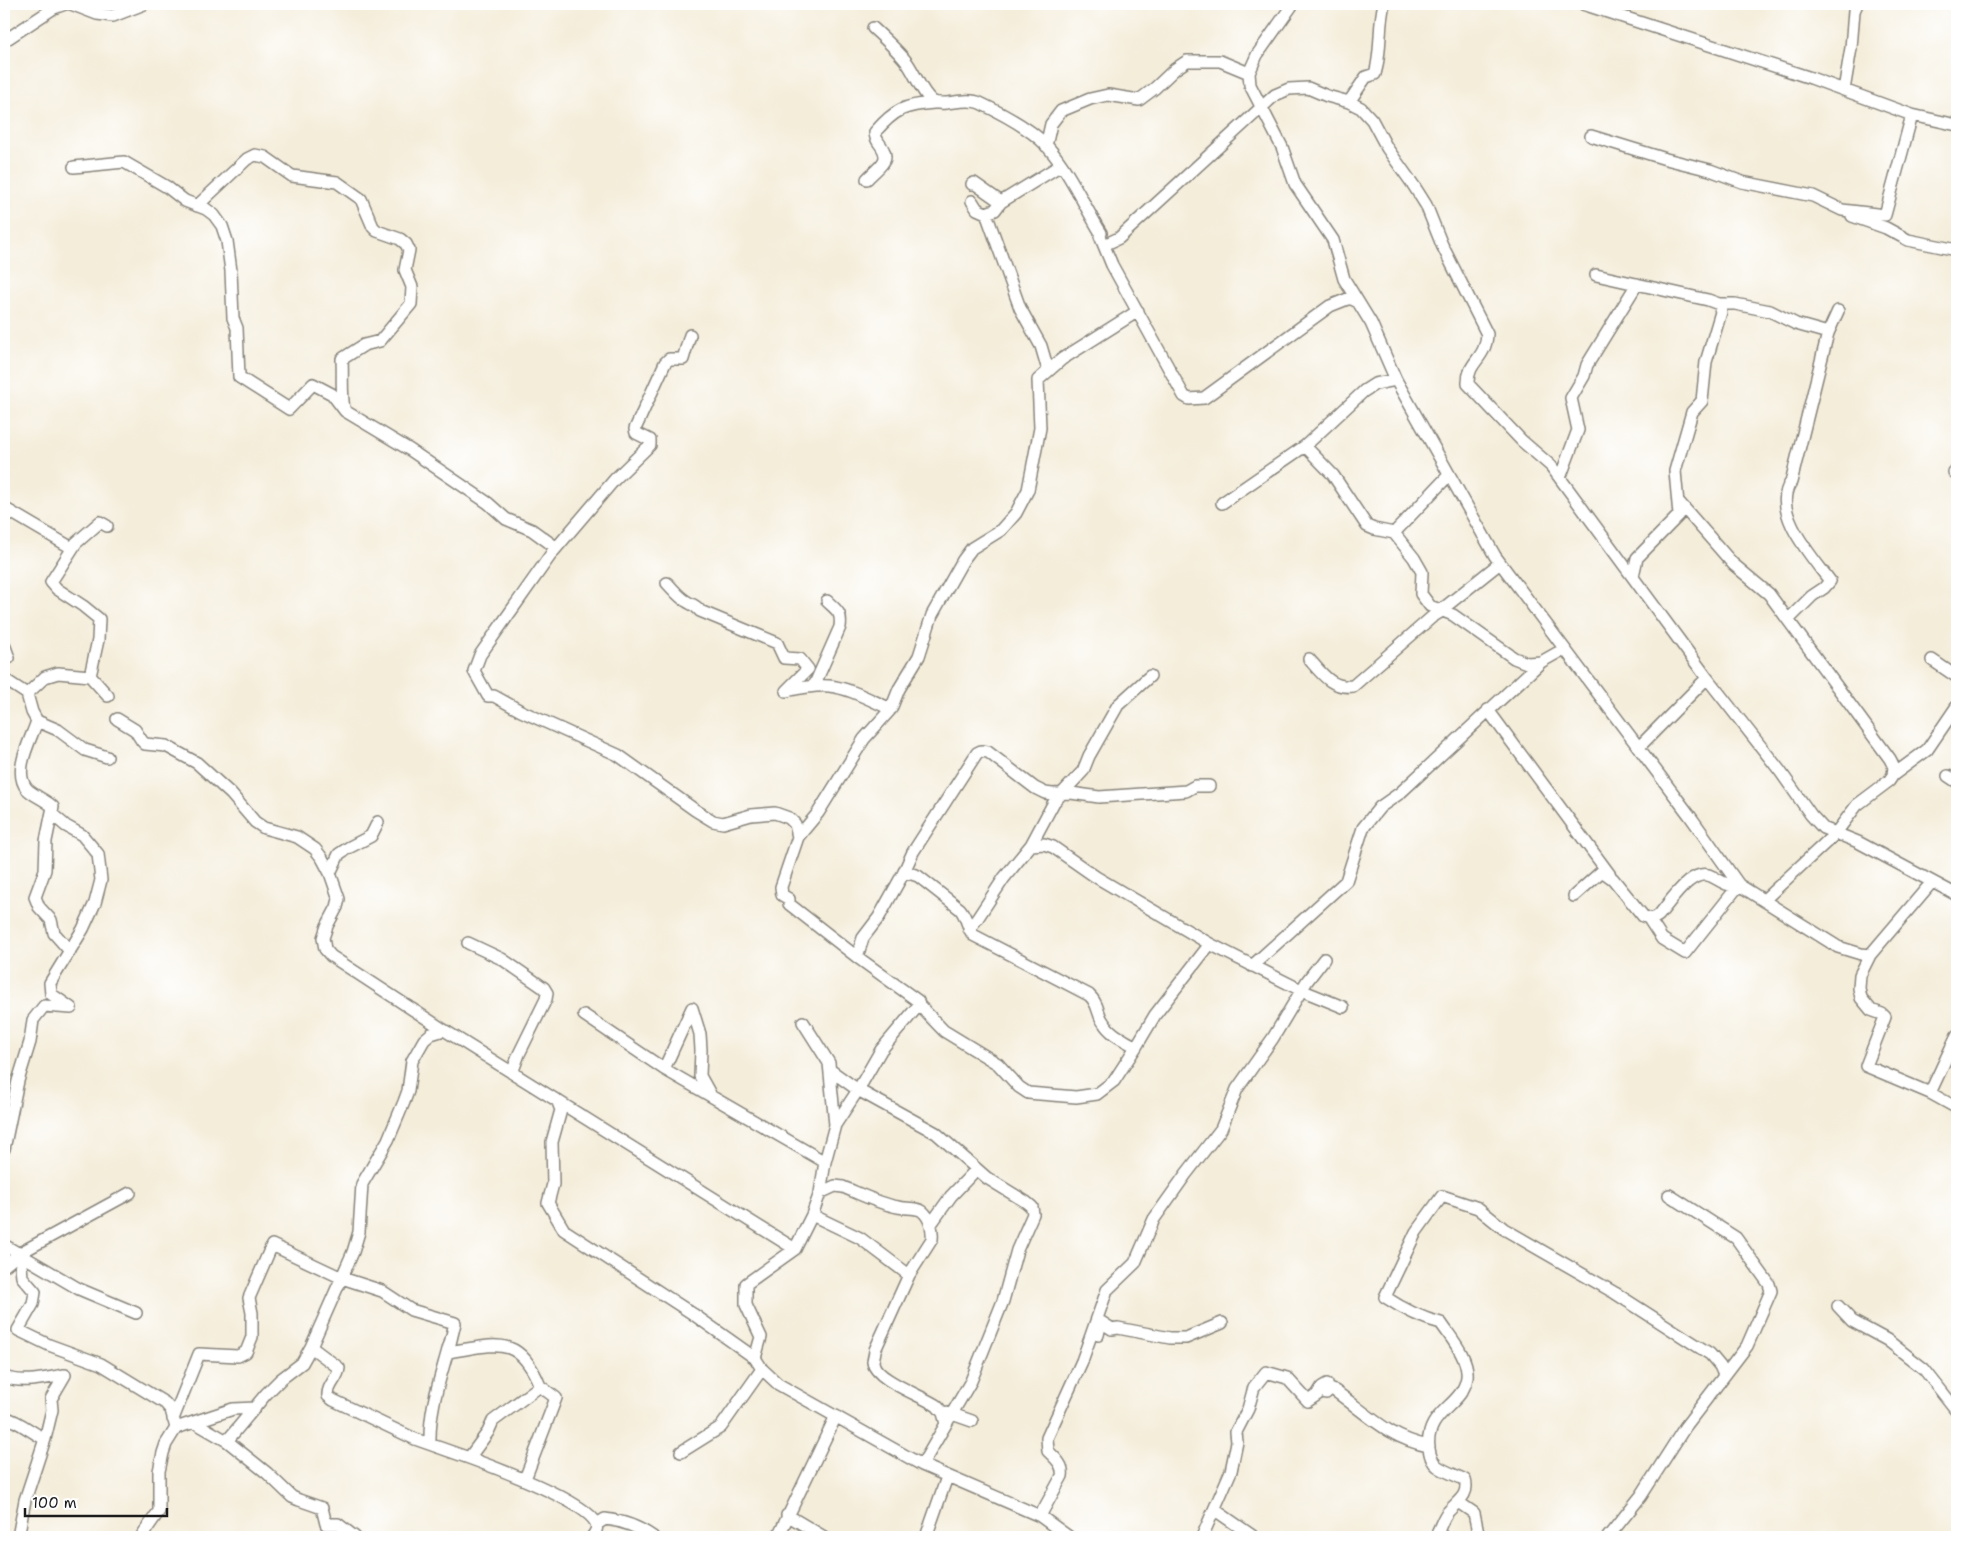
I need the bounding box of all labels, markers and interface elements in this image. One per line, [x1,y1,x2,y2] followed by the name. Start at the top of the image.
[25,1486,168,1518] scale bar
[32,1493,77,1513] text: 100 m

